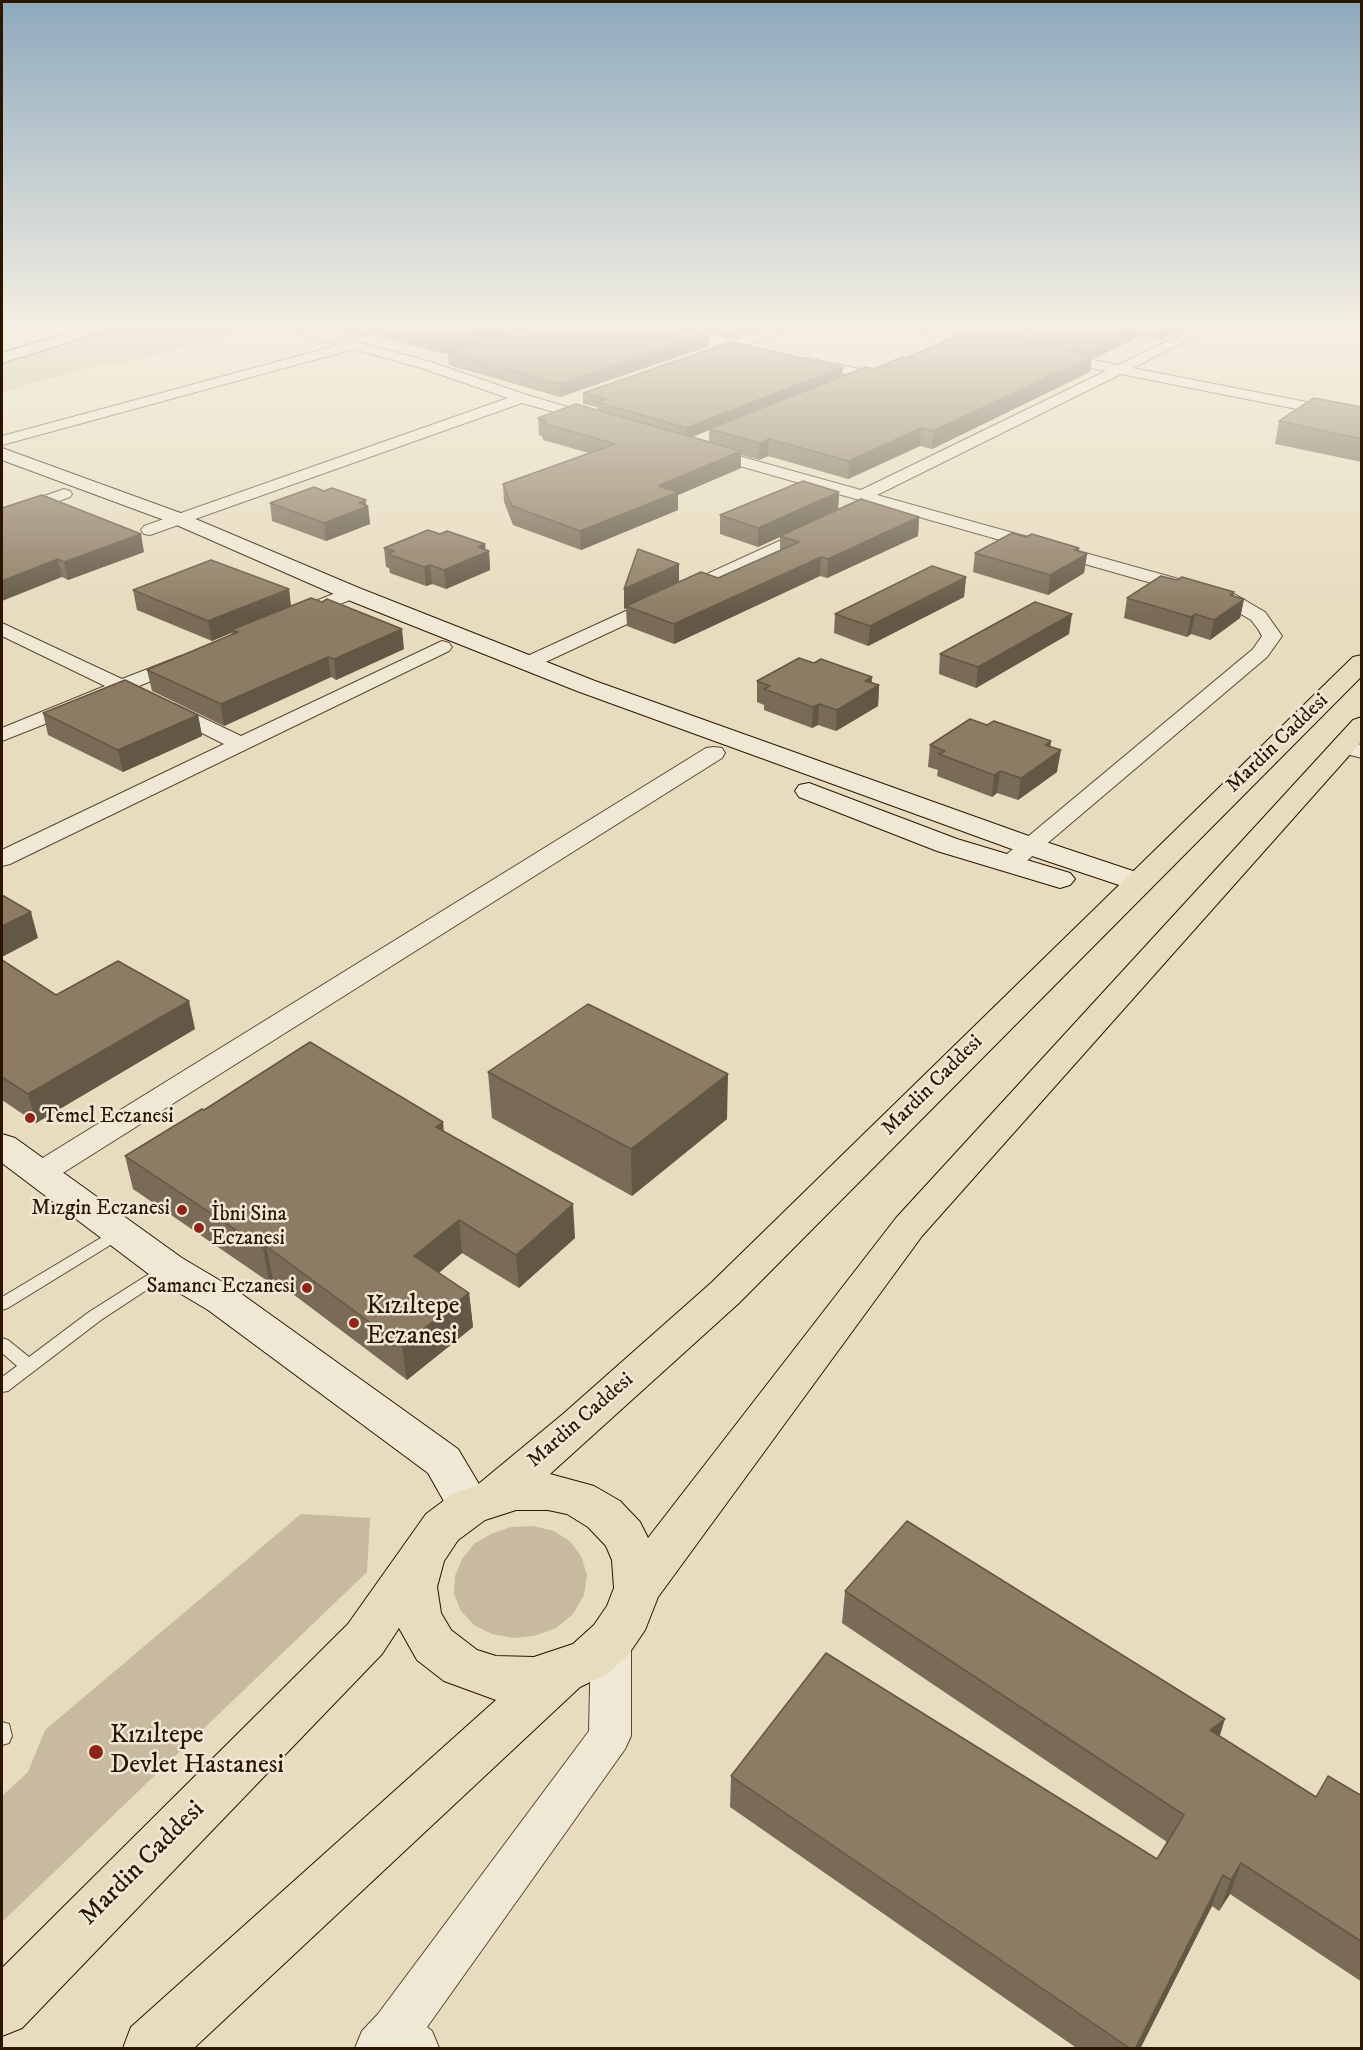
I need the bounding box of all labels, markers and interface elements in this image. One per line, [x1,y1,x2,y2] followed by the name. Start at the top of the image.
[1222,689,1334,799] street label: Mardin Caddesi
[877,1030,989,1142] street label: Mardin Caddesi
[42,1105,174,1131] place label: Temel Eczanesi
[23,1111,37,1125] marker: Temel Eczanesi
[31,1197,170,1223] place label: Mızgin Eczanesi
[175,1203,189,1217] marker: Mızgin Eczanesi
[211,1203,287,1253] place label: İbni Sina Eczanesi
[192,1221,206,1235] marker: İbni Sina Eczanesi
[147,1275,295,1301] place label: Samancı Eczanesi
[300,1281,314,1295] marker: Samancı Eczanesi
[366,1292,460,1354] place label: Kızıltepe Eczanesi
[347,1316,361,1330] marker: Kızıltepe Eczanesi
[523,1368,639,1474] street label: Mardin Caddesi
[110,1721,284,1782] place label: Kızıltepe Devlet Hastanesi
[87,1743,105,1761] marker: Kızıltepe Devlet Hastanesi
[74,1795,212,1933] street label: Mardin Caddesi

